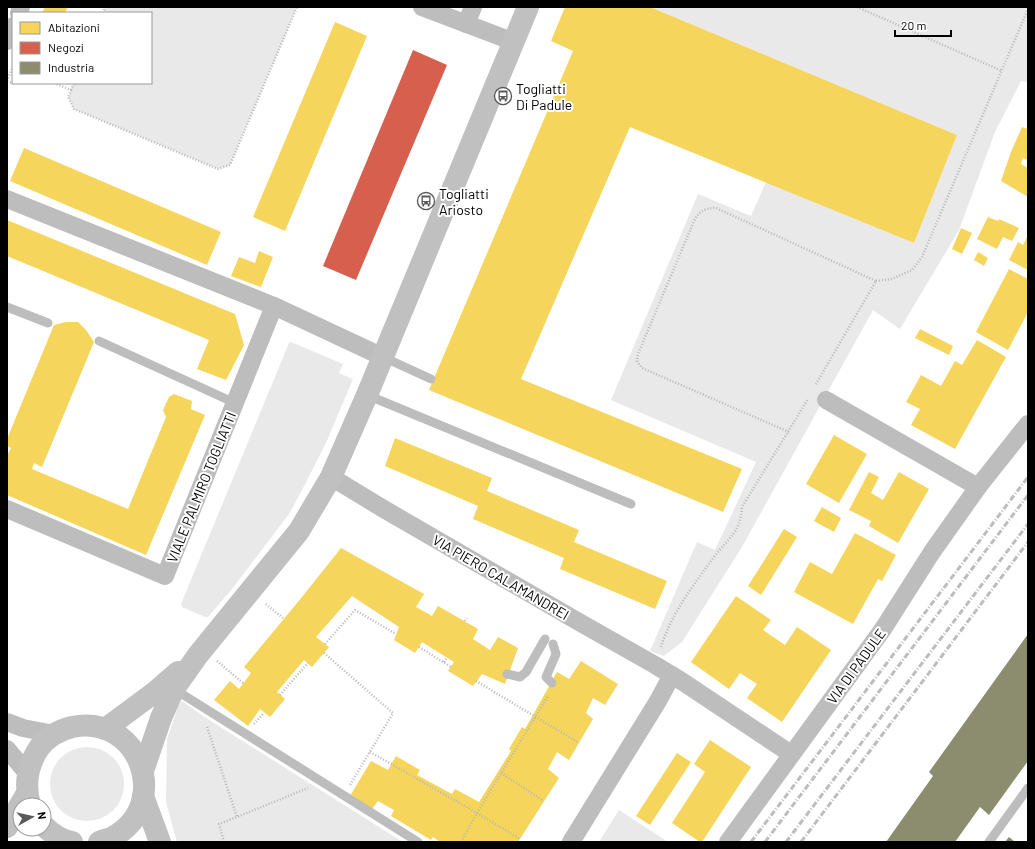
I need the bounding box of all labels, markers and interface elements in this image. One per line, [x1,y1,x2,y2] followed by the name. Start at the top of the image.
[12,12,152,84] legend
[895,12,951,38] scale bar
[901,18,927,32] text: 20 m
[48,20,100,34] text: Abitazioni
[48,40,84,54] text: Negozi
[48,60,94,74] text: Industria
[516,80,572,113] place label: Togliatti Di Padule
[493,86,513,106] bus stop icon: Togliatti Di Padule
[439,185,489,218] place label: Togliatti Ariosto
[416,191,436,211] bus stop icon: Togliatti Ariosto
[163,409,239,565] street label: VIALE PALMIRO TOGLIATTI
[430,531,572,623] street label: VIA PIERO CALAMANDREI
[823,625,889,707] street label: VIA DI PADULE
[12,797,52,837] north arrow
[35,811,49,820] text: N

